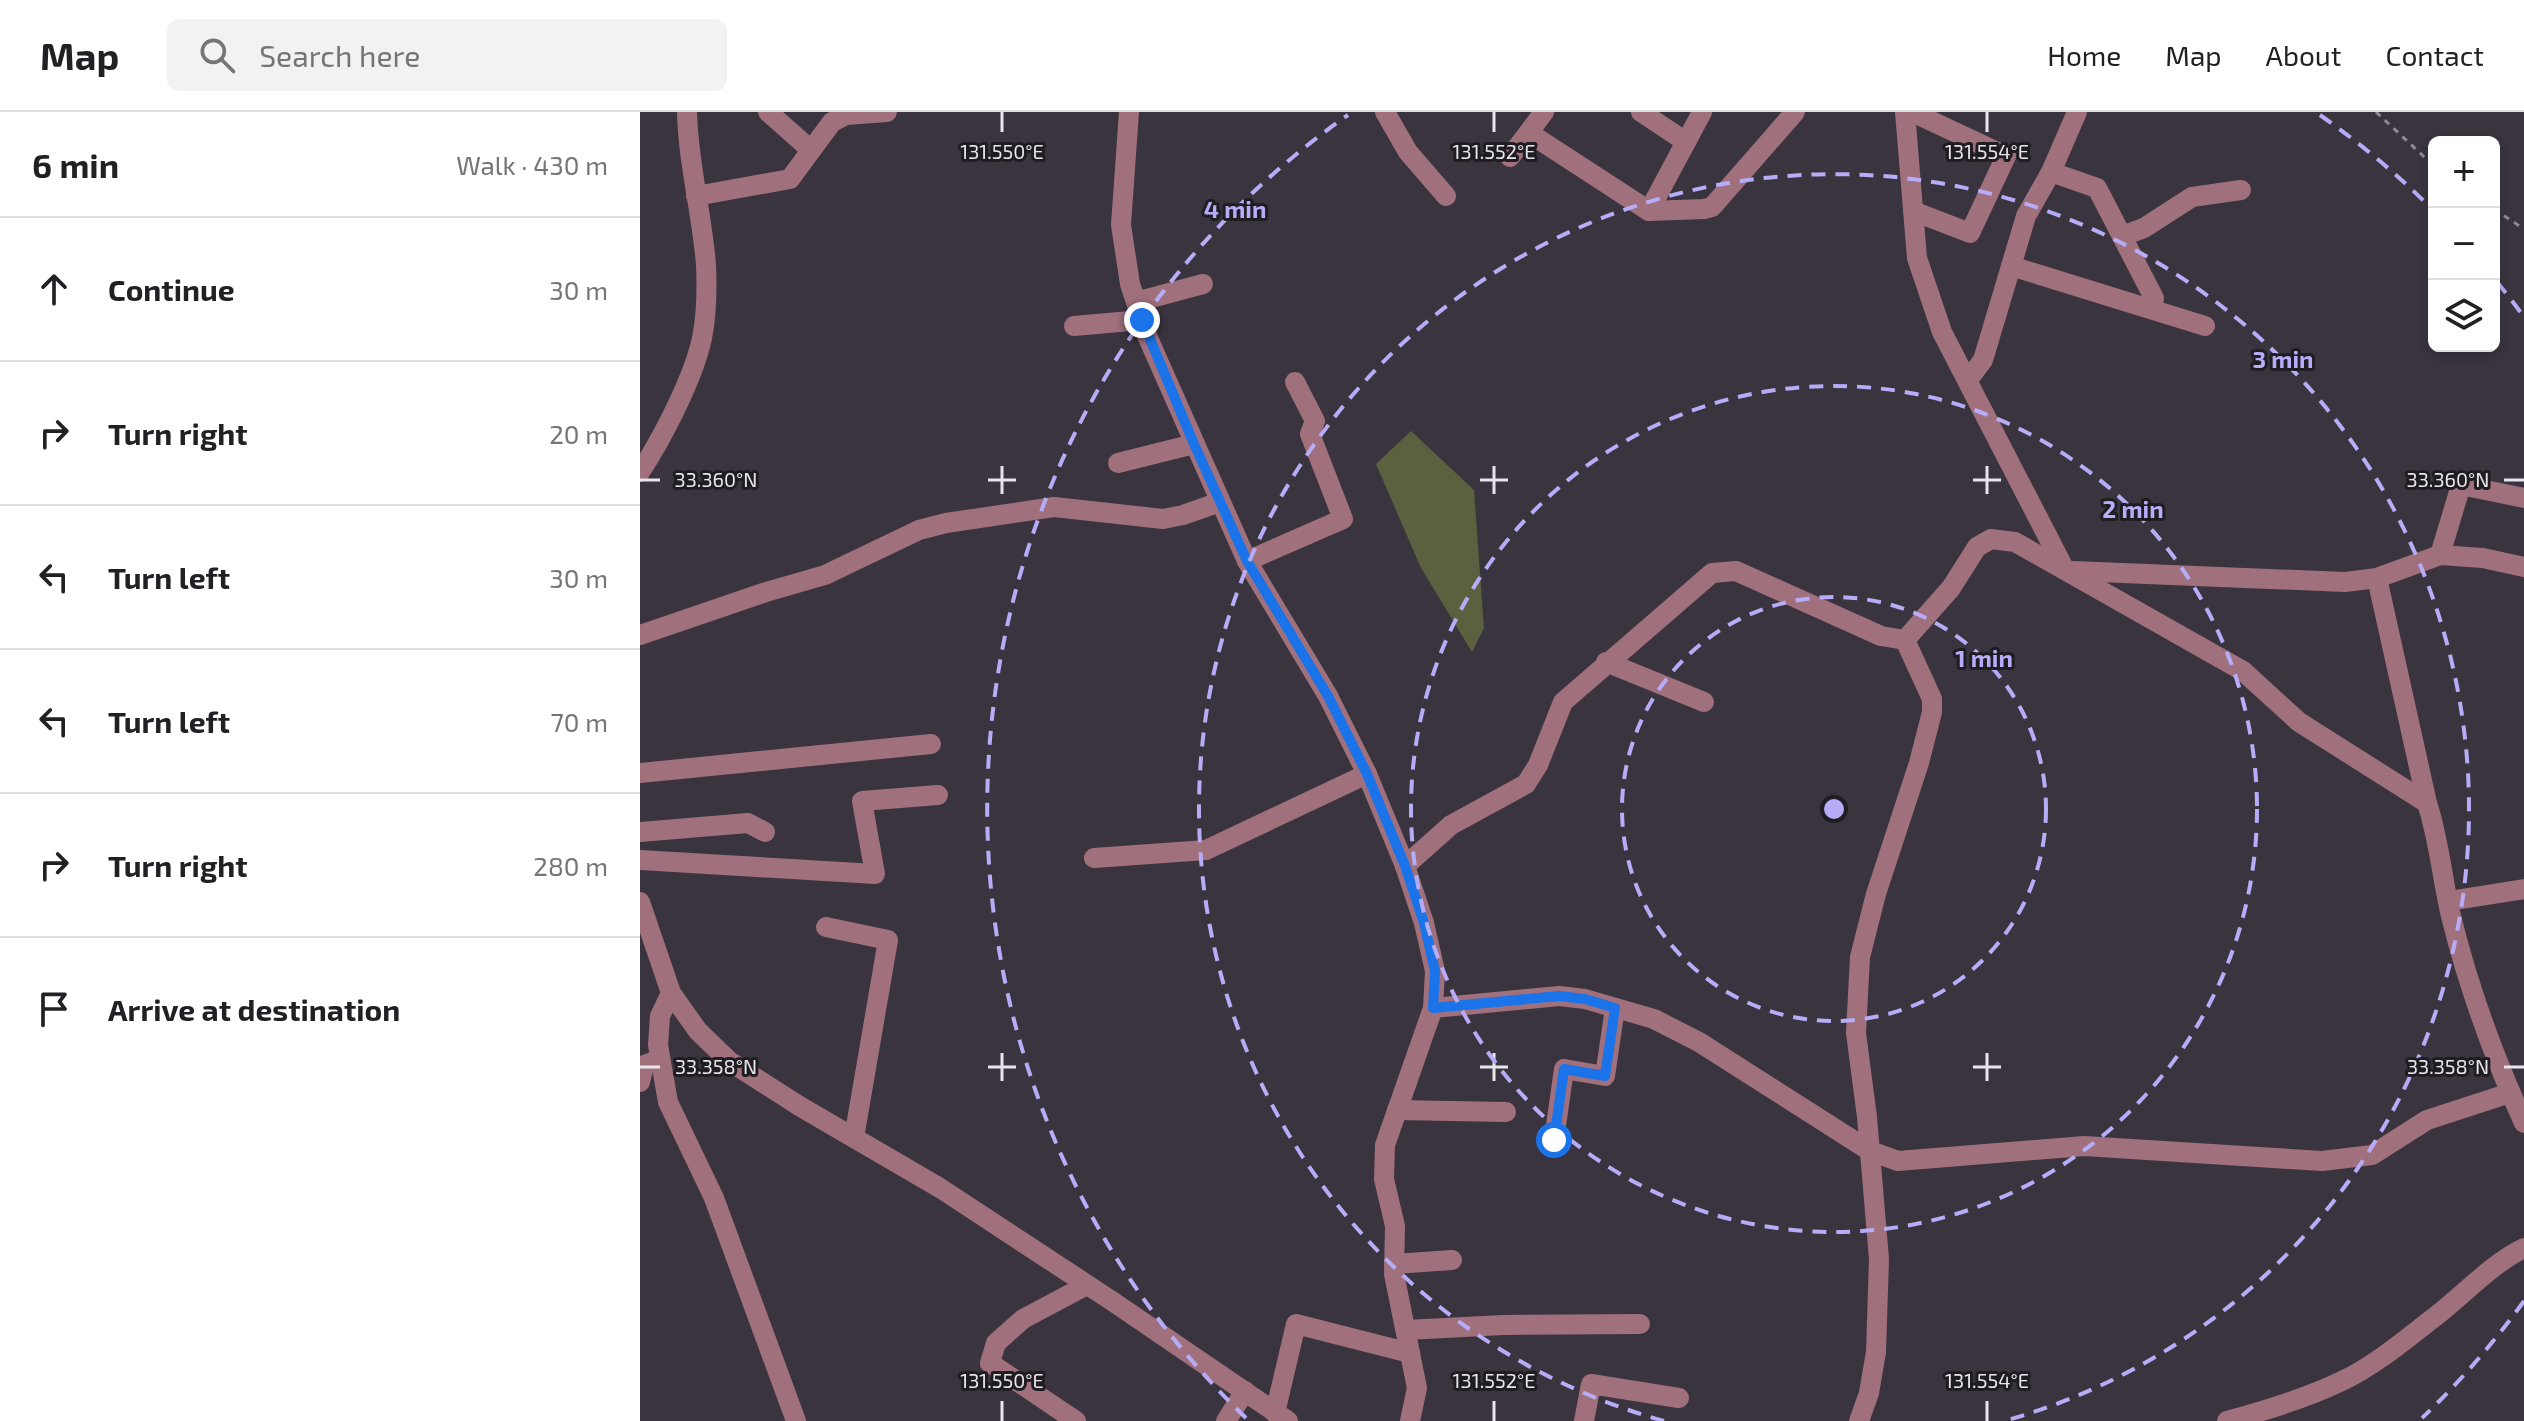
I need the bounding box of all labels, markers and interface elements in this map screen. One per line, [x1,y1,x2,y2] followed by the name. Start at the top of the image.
[167,19,727,91] search box
[40,32,119,78] text: Map
[195,33,239,77] icon: search
[259,37,420,73] text: Search here
[2047,38,2121,72] text: Home
[2165,38,2222,72] text: Map
[2266,38,2341,72] text: About
[2385,38,2484,72] text: Contact
[2428,136,2500,352] map controls
[2428,136,2500,208] button: +
[960,139,1044,163] text: 131.550°E
[1453,139,1535,163] text: 131.552°E
[1945,139,2029,163] text: 131.554°E
[32,144,119,185] text: 6 min
[456,149,608,180] text: Walk · 430 m
[1204,194,1266,223] text: 4 min
[2428,208,2500,280] button: −
[32,267,76,311] icon: ahead
[108,271,235,307] text: Continue
[549,274,608,305] text: 30 m
[2428,280,2500,352] button: layers
[1124,302,1160,338] route end
[2253,344,2313,373] text: 3 min
[32,411,76,455] icon: right
[108,415,248,451] text: Turn right
[549,418,608,449] text: 20 m
[675,467,757,491] text: 33.360°N
[2407,467,2489,491] text: 33.360°N
[2102,494,2164,523] text: 2 min
[32,555,76,599] icon: left
[108,559,230,595] text: Turn left
[549,562,608,593] text: 30 m
[1955,643,2013,672] text: 1 min
[32,699,76,743] icon: left
[108,703,230,739] text: Turn left
[550,706,608,737] text: 70 m
[1820,795,1848,823] centre of rings
[32,843,76,887] icon: right
[108,847,248,883] text: Turn right
[533,850,608,881] text: 280 m
[32,987,76,1031] icon: arrive
[108,991,400,1027] text: Arrive at destination
[675,1054,757,1078] text: 33.358°N
[2407,1054,2489,1078] text: 33.358°N
[1536,1122,1572,1158] route start
[960,1368,1044,1392] text: 131.550°E
[1453,1368,1535,1392] text: 131.552°E
[1945,1368,2029,1392] text: 131.554°E

